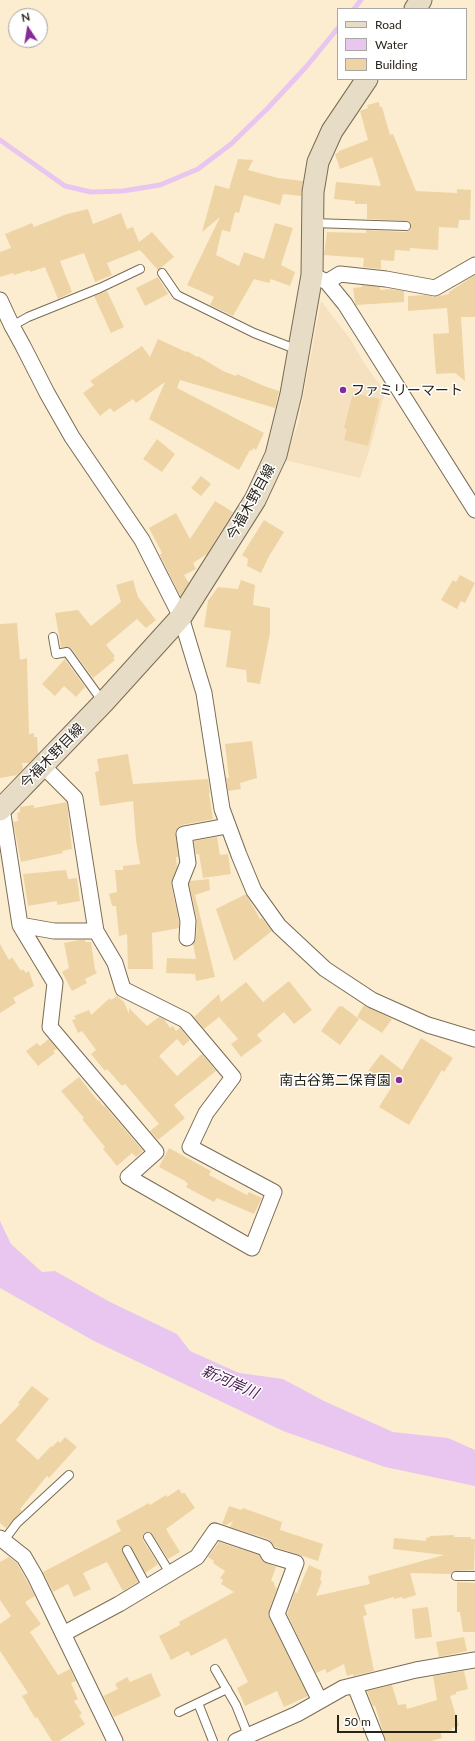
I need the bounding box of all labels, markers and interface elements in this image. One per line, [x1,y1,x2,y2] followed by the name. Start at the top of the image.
[8,8,48,48] north arrow
[337,8,467,80] legend
[20,10,31,24] text: N
[375,17,402,32] text: Road
[375,37,408,52] text: Water
[375,57,418,72] text: Building
[351,382,463,398] place label: ファミリーマート
[338,385,348,395] marker: ファミリーマート
[223,461,279,543] street label: 今福木野目線
[17,720,87,792] street label: 今福木野目線
[279,1072,391,1088] place label: 南古谷第二保育園
[394,1075,404,1085] marker: 南古谷第二保育園
[199,1362,261,1402] water label: 新河岸川
[339,1707,459,1733] scale bar
[344,1714,371,1729] text: 50 m

